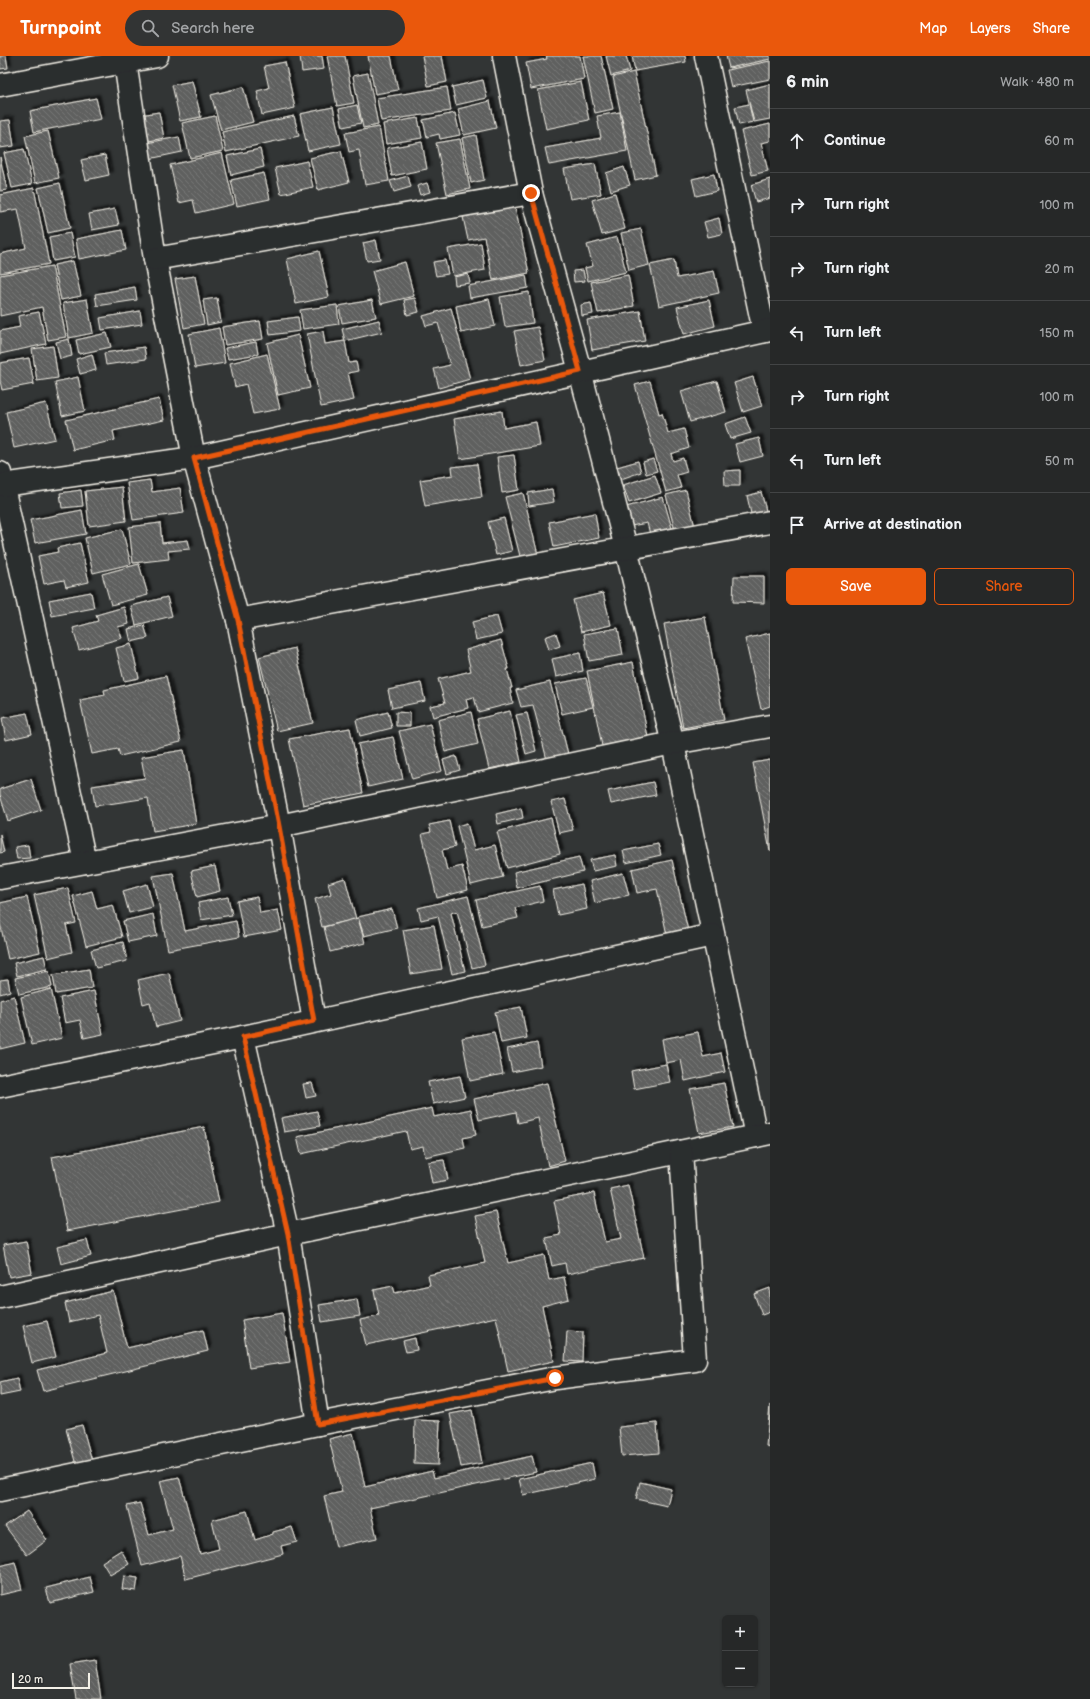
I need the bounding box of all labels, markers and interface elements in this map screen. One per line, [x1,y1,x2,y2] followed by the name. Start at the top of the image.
[125,10,405,46] search box
[20,17,101,40] text: Turnpoint
[139,17,161,39] icon: search
[171,19,254,38] text: Search here
[919,20,947,37] text: Map
[969,20,1011,37] text: Layers
[1033,20,1070,37] text: Share
[786,72,829,92] text: 6 min
[1000,74,1074,90] text: Walk · 480 m
[786,130,808,152] icon: ahead
[824,131,886,150] text: Continue
[1044,133,1074,149] text: 60 m
[522,184,540,202] route end
[786,194,808,216] icon: right
[824,195,889,214] text: Turn right
[1039,197,1074,213] text: 100 m
[786,258,808,280] icon: right
[824,259,889,278] text: Turn right
[1044,261,1074,277] text: 20 m
[786,322,808,344] icon: left
[824,323,881,342] text: Turn left
[1040,325,1074,341] text: 150 m
[786,386,808,408] icon: right
[824,387,889,406] text: Turn right
[1039,389,1074,405] text: 100 m
[786,450,808,472] icon: left
[824,451,881,470] text: Turn left
[1045,453,1074,469] text: 50 m
[786,514,808,536] icon: arrive
[824,515,962,534] text: Arrive at destination
[786,568,926,605] button: Save
[934,568,1074,605] button: Share
[546,1369,564,1387] route start
[722,1615,758,1687] map controls
[722,1615,758,1651] button: +
[722,1651,758,1687] button: −
[12,1671,90,1690] scale bar
[18,1673,43,1686] text: 20 m

